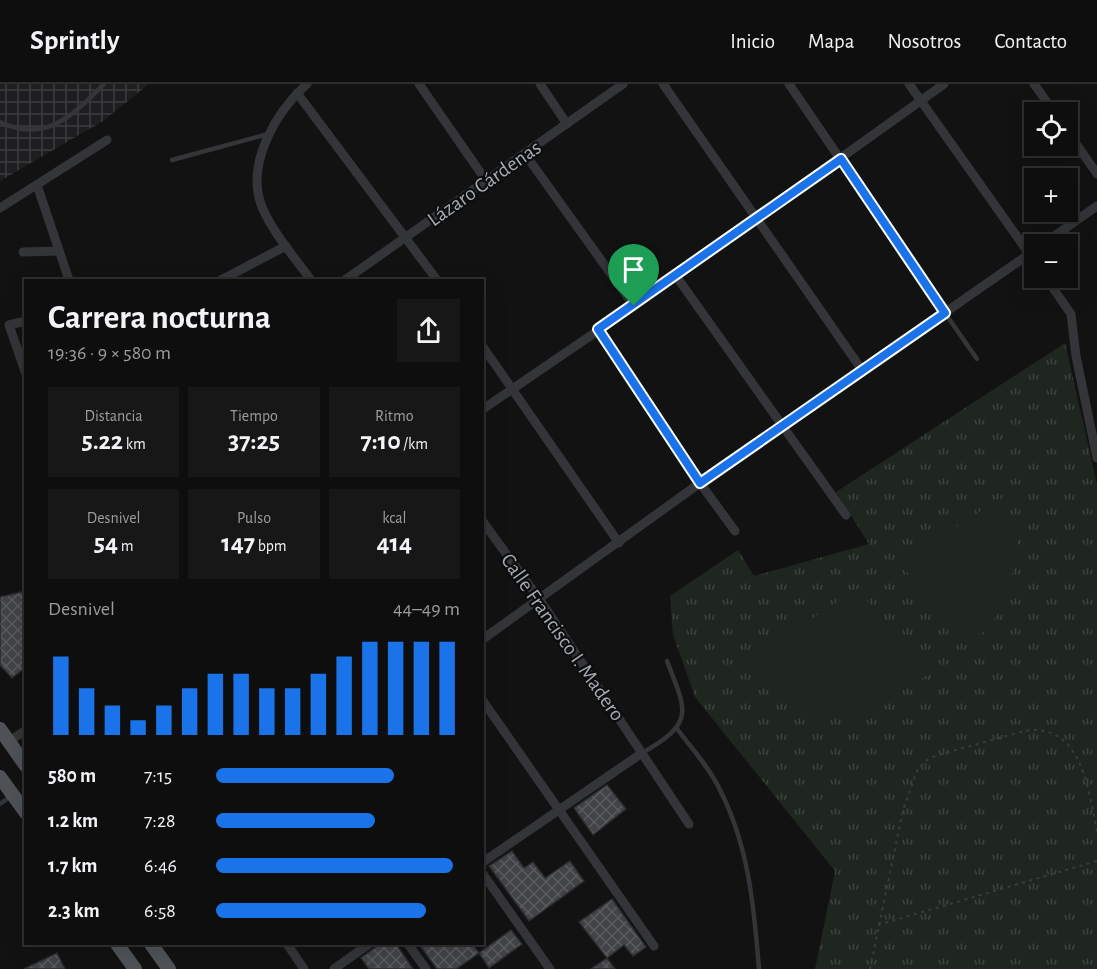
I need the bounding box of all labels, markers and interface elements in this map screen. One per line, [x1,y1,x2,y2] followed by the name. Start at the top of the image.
[30,27,120,55] text: Sprintly
[730,31,775,52] text: Inicio
[808,31,855,52] text: Mapa
[888,31,961,52] text: Nosotros
[994,31,1067,52] text: Contacto
[1024,102,1078,288] map controls
[1024,102,1078,156] button: locate
[424,137,545,230] street label: Lázaro Cárdenas
[1024,168,1078,222] button: +
[1024,234,1078,288] button: −
[608,244,659,306] pin
[617,253,650,286] icon: arrive
[397,299,460,362] button: share
[48,302,271,335] text: Carrera nocturna
[48,343,171,363] text: 19:36 · 9 × 580 m
[85,408,143,424] text: Distancia
[230,408,278,424] text: Tiempo
[375,408,414,424] text: Ritmo
[81,428,123,454] text: 5.22
[228,428,280,454] text: 37:25
[361,428,401,454] text: 7:10
[123,436,146,452] text: km
[401,436,428,452] text: /km
[87,510,140,526] text: Desnivel
[237,510,271,526] text: Pulso
[382,510,407,526] text: kcal
[94,530,118,556] text: 54
[221,530,255,556] text: 147
[377,530,412,556] text: 414
[118,538,134,554] text: m
[255,538,287,554] text: bpm
[497,550,628,725] street label: Calle Francisco I. Madero
[48,599,115,619] text: Desnivel
[393,599,460,619] text: 44–49 m
[48,766,96,786] text: 580 m
[144,766,172,786] text: 7:15
[48,811,98,831] text: 1.2 km
[144,811,176,831] text: 7:28
[48,856,97,876] text: 1.7 km
[144,856,177,876] text: 6:46
[48,901,100,921] text: 2.3 km
[144,901,176,921] text: 6:58

